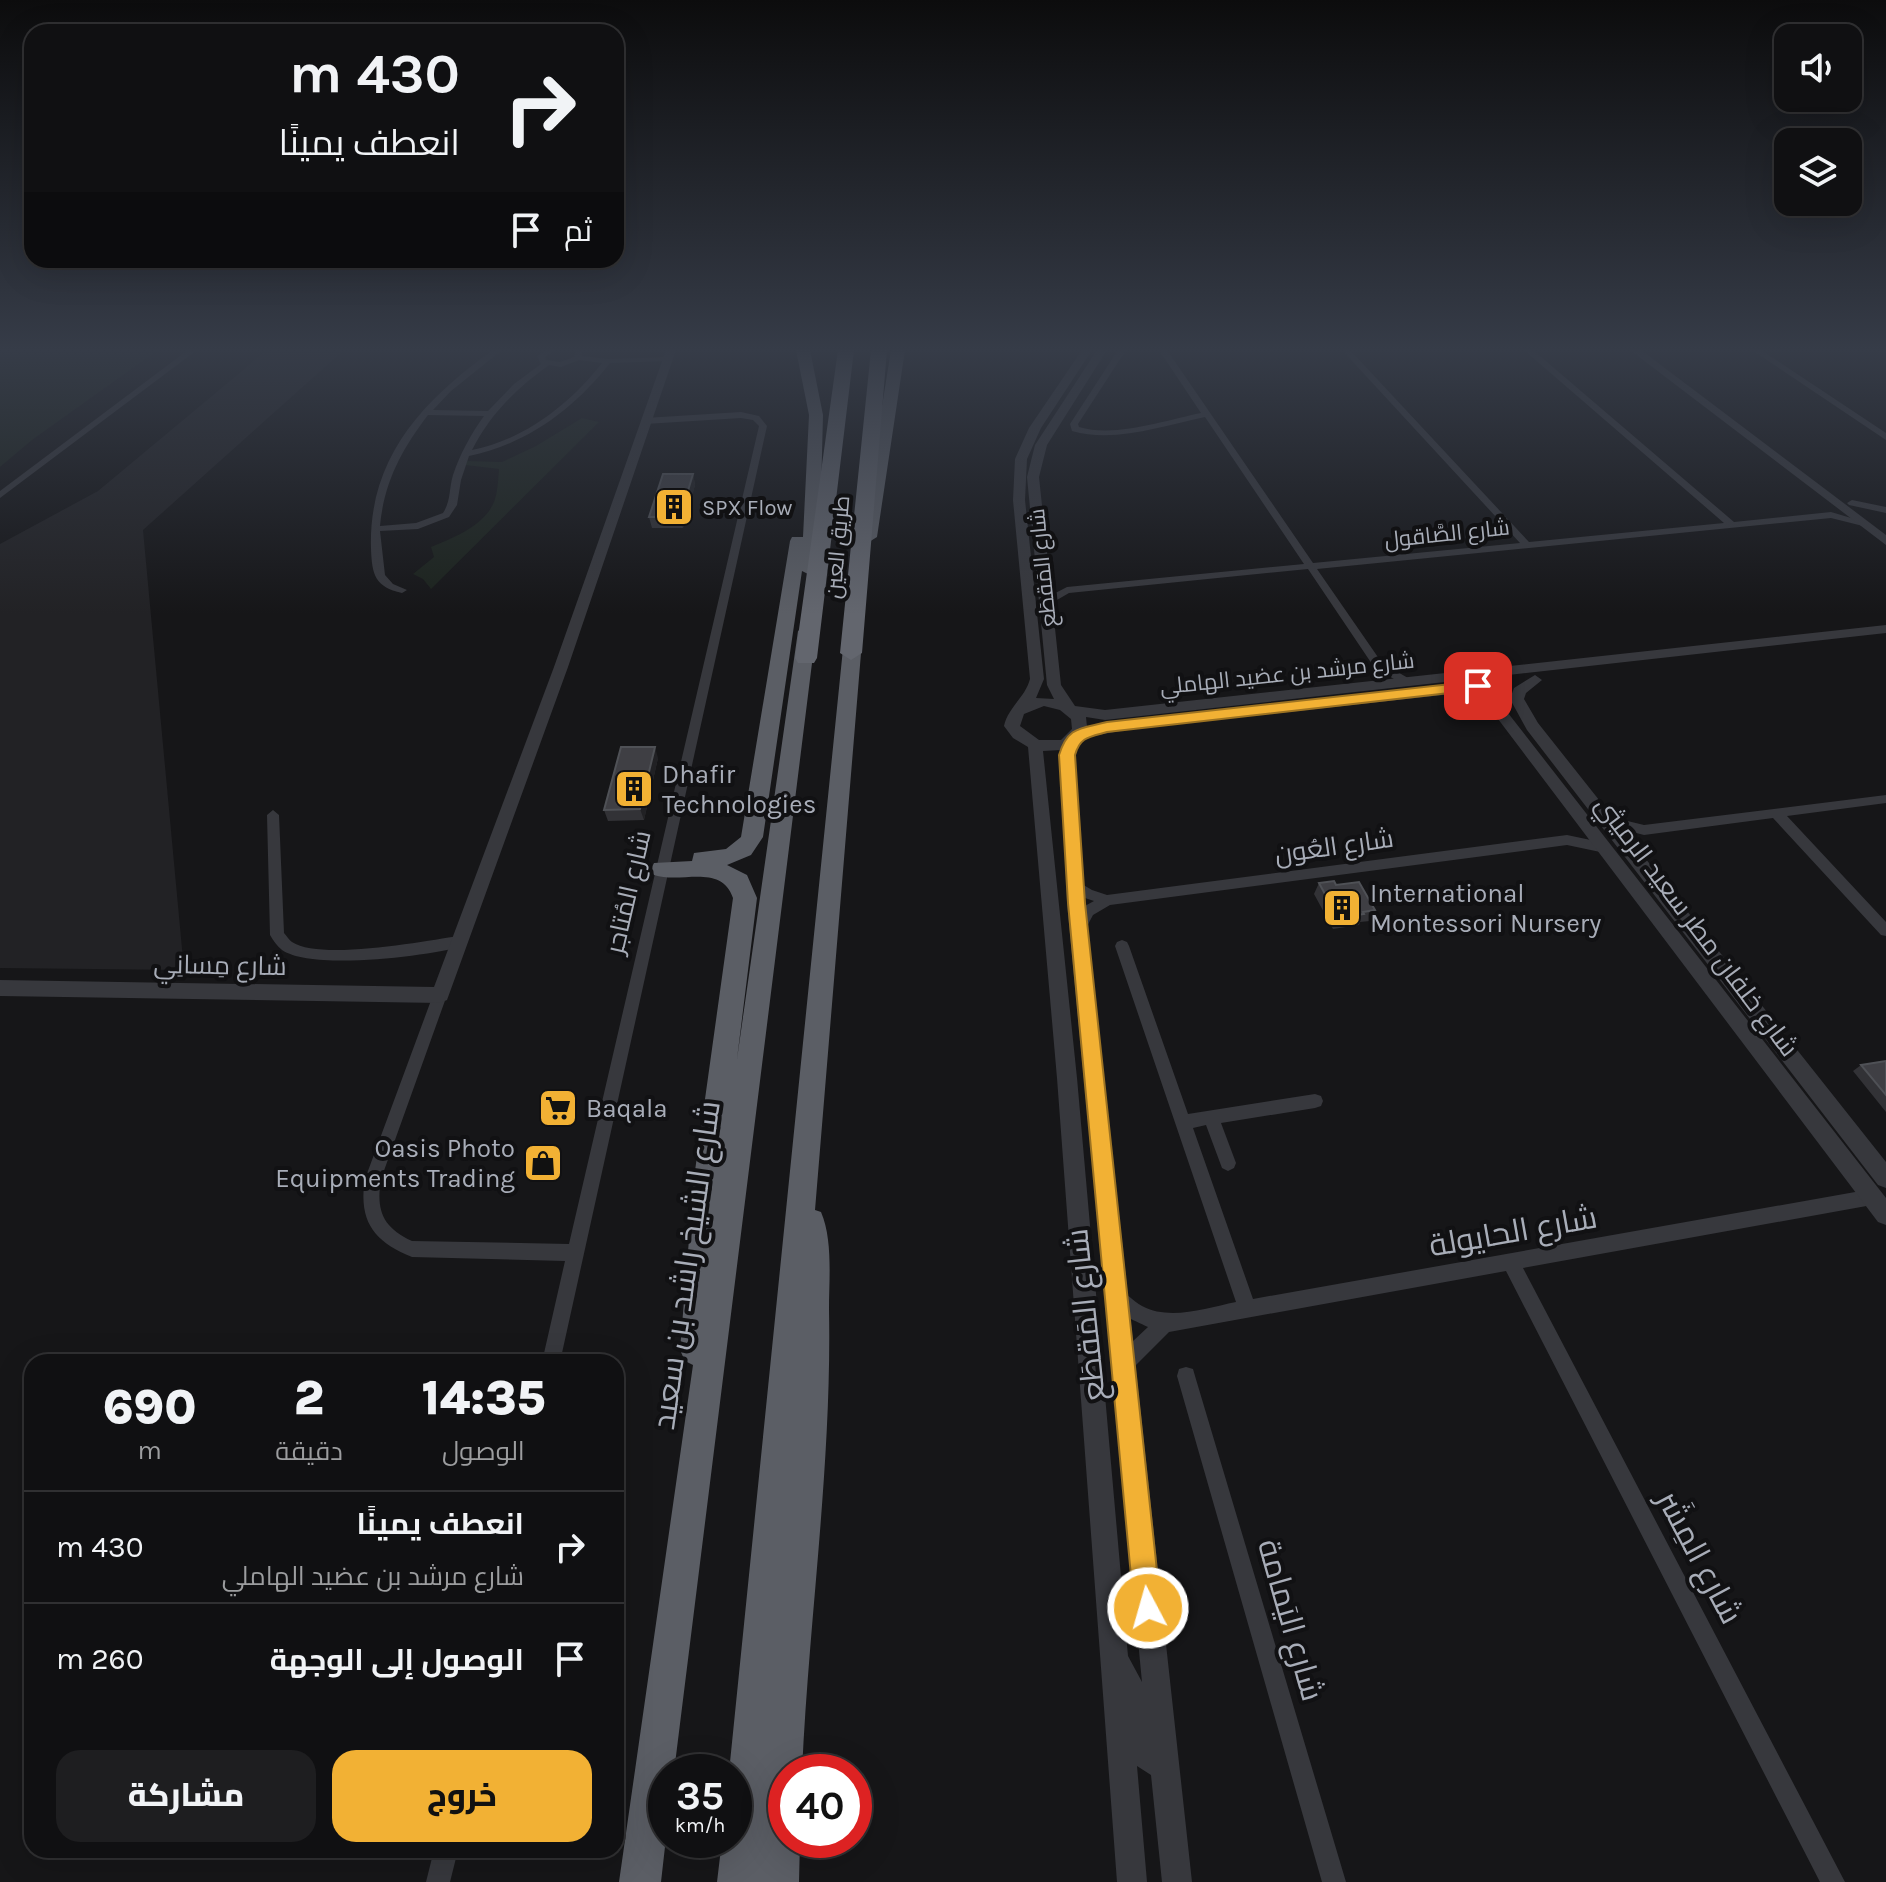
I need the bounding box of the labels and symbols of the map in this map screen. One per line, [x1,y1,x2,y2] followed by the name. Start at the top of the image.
[653,486,695,528] building icon: SPX Flow
[821,494,855,600] street label: طريق العين
[702,495,793,521] place label: SPX Flow
[1024,507,1063,628] street label: شارع المَقطَع
[1383,514,1511,554] street label: شارع الصَّاقول
[1159,648,1416,703] street label: شارع مرشد بن عضيد الهاملي
[1444,652,1512,720] pin
[662,759,816,820] place label: Dhafir Technologies
[613,768,655,810] building icon: Dhafir Technologies
[1585,790,1805,1066] street label: شارع خلفان مطر سعيد الرميثي
[1273,823,1396,871] street label: شارع العُون
[599,827,659,959] street label: شارع المُتاجر
[1370,878,1601,939] place label: International Montessori Nursery
[1321,887,1363,929] building icon: International Montessori Nursery
[153,949,287,987] street label: شارع مِسانِي
[537,1087,579,1129] supermarket icon: Baqala
[586,1093,668,1124] place label: Baqala
[645,1098,731,1432] street label: شارع الشيخ راشد بن سعيد
[275,1133,515,1194] place label: Oasis Photo Equipments Trading
[522,1142,564,1184] shop icon: Oasis Photo Equipments Trading
[1426,1199,1601,1267] street label: شارع الحايولة
[1058,1227,1116,1403] street label: شارع المَقطَع
[1646,1482,1751,1631] street label: شارع المِشَر
[1247,1535,1331,1706] street label: شارع اليَمامة
[1106,1566,1190,1650] position arrow
[768,1754,872,1858] speed limit sign: 40

